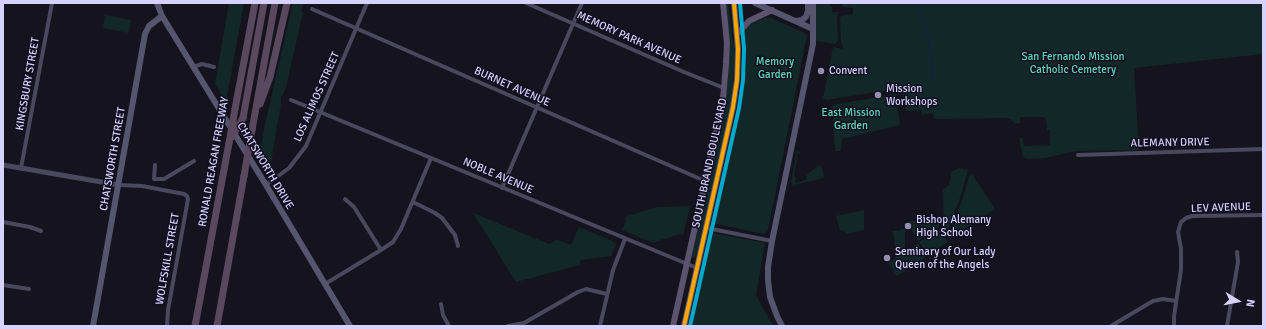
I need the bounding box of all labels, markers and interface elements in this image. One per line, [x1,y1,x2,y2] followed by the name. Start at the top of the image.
[575,9,683,67] street label: MEMORY PARK AVENUE
[13,36,43,132] street label: KINGSBURY STREET
[291,50,343,144] street label: LOS ALIMOS STREET
[1022,50,1124,76] park label: San Fernando Mission Catholic Cemetery
[756,55,794,81] park label: Memory Garden
[472,64,552,110] street label: BURNET AVENUE
[829,64,867,78] place label: Convent
[816,66,826,76] marker: Convent
[886,82,937,108] place label: Mission Workshops
[873,90,883,100] marker: Mission Workshops
[196,96,232,228] street label: RONALD REAGAN FREEWAY
[690,97,730,229] street label: SOUTH BRAND BOULEVARD
[97,106,129,212] street label: CHATSWORTH STREET
[821,106,881,132] park label: East Mission Garden
[234,120,296,212] street label: CHATSWORTH DRIVE
[1130,136,1210,150] street label: ALEMANY DRIVE
[461,155,535,197] street label: NOBLE AVENUE
[1191,200,1251,216] street label: LEV AVENUE
[153,212,183,306] street label: WOLFSKILL STREET
[916,213,991,239] place label: Bishop Alemany High School
[903,221,913,231] marker: Bishop Alemany High School
[895,245,995,271] place label: Seminary of Our Lady Queen of the Angels
[882,253,892,263] marker: Seminary of Our Lady Queen of the Angels
[1218,281,1258,321] north arrow
[1243,298,1257,308] text: N

